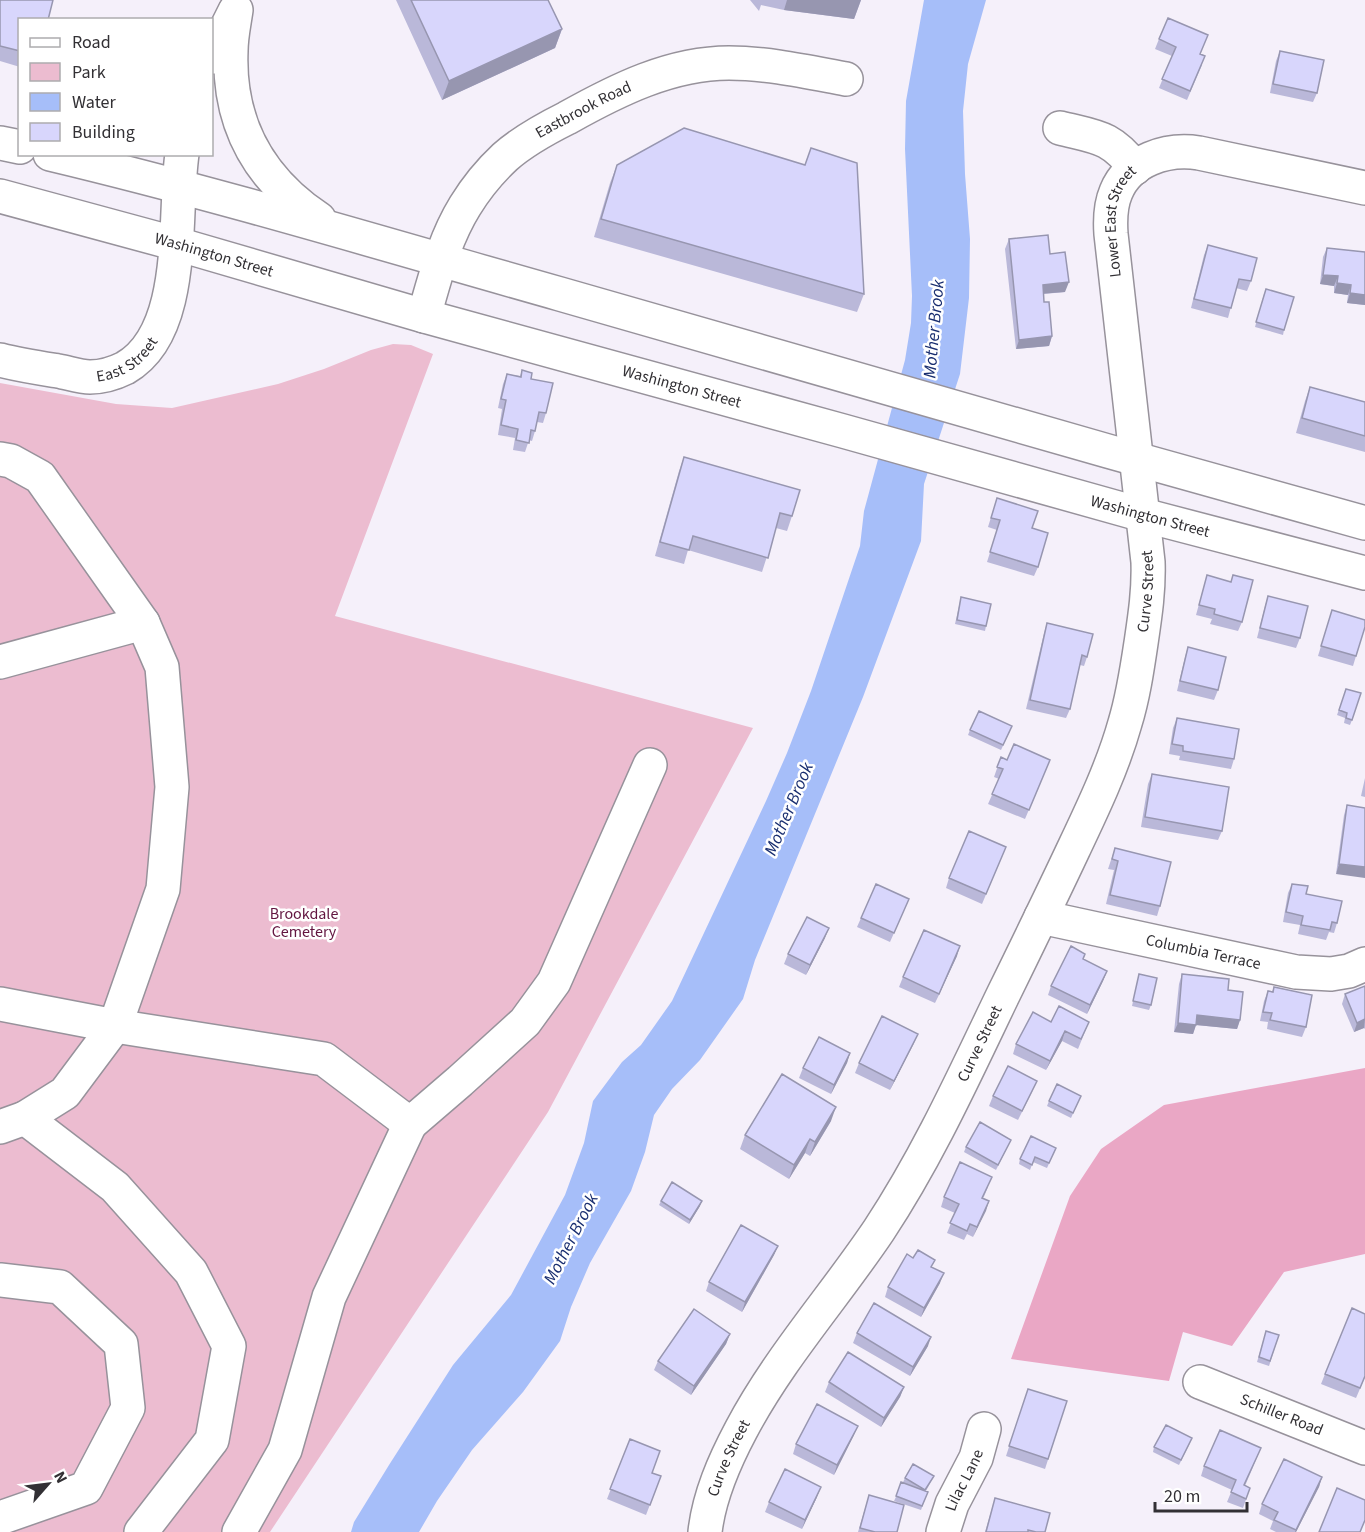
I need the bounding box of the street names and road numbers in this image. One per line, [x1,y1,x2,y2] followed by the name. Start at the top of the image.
[531,76,635,144] street label: Eastbrook Road
[1099,160,1141,278] street label: Lower East Street
[152,227,277,283] street label: Washington Street
[95,332,164,388] street label: East Street
[620,360,744,414] street label: Washington Street
[1088,490,1213,543] street label: Washington Street
[1132,548,1159,634] street label: Curve Street
[1144,929,1263,975] street label: Columbia Terrace
[952,1001,1008,1086] street label: Curve Street
[1237,1388,1327,1441] street label: Schiller Road
[702,1415,756,1499] street label: Curve Street
[939,1447,989,1514] street label: Lilac Lane

